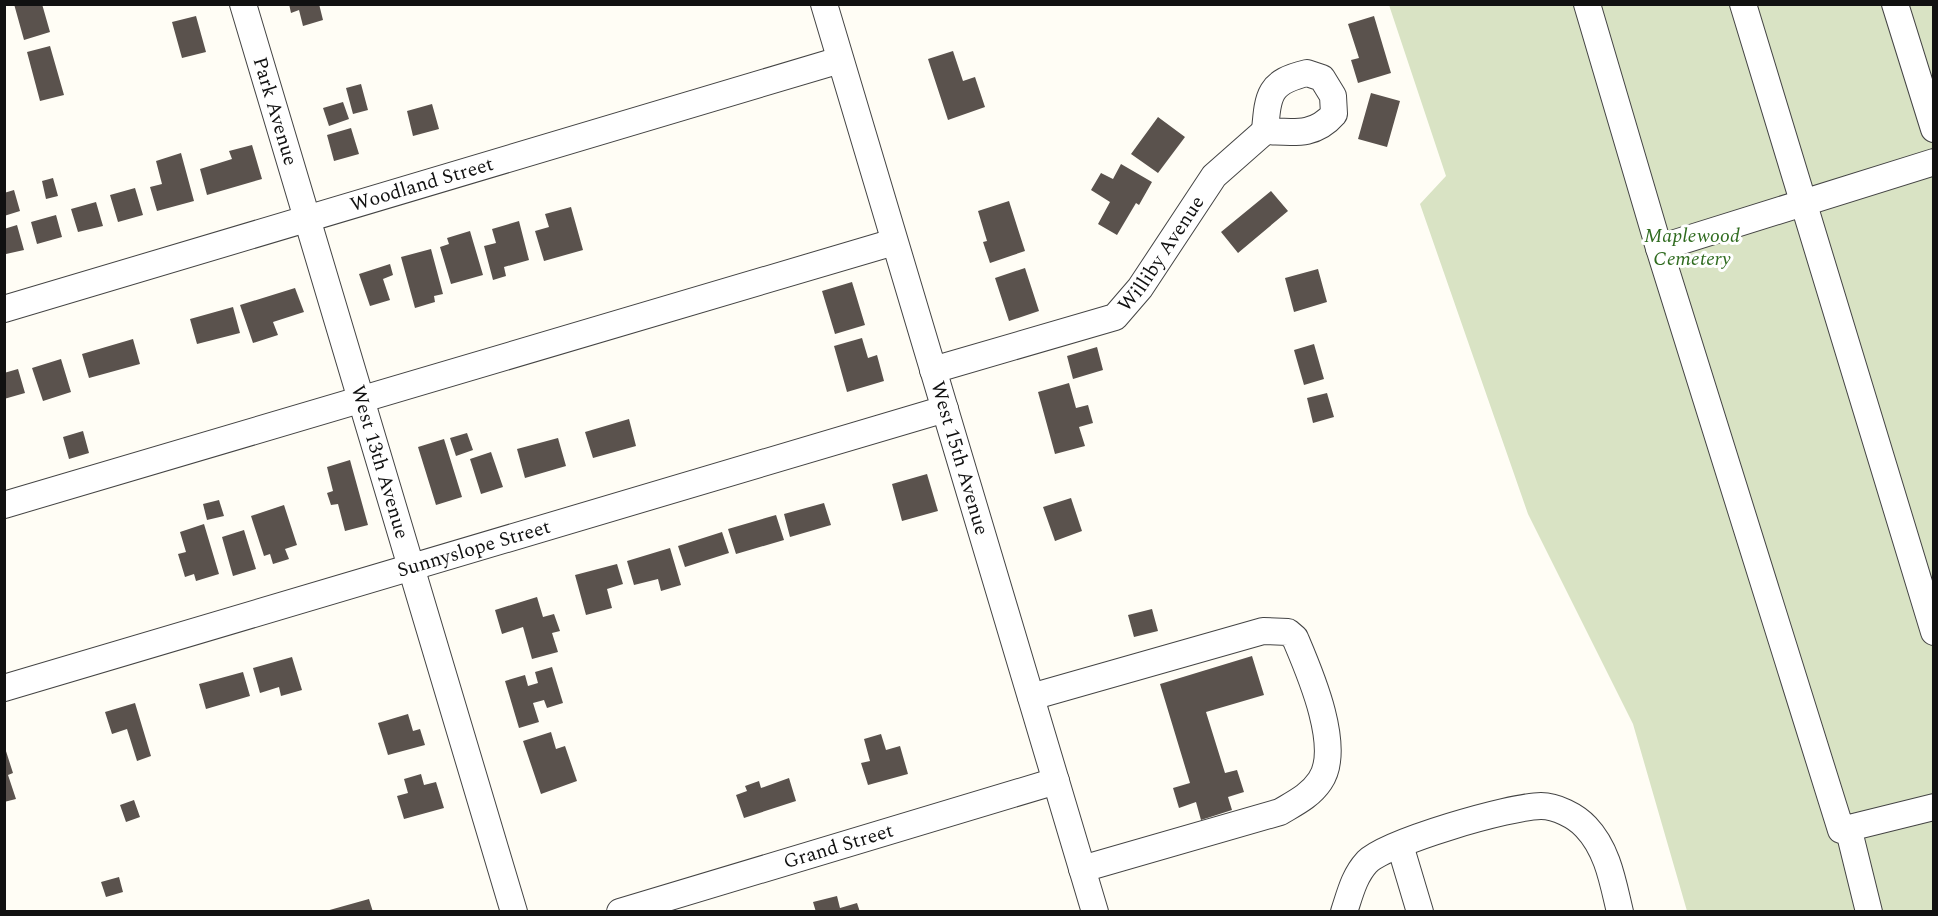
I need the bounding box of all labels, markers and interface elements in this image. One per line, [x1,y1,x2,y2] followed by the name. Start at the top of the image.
[245,53,305,169] street label: Park Avenue
[347,149,497,220] street label: Woodland Street
[1111,190,1212,319] street label: Williby Avenue
[1644,221,1740,274] park label: Maplewood Cemetery
[922,378,997,539] street label: West 15th Avenue
[343,381,417,543] street label: West 13th Avenue
[394,512,554,586] street label: Sunnyslope Street
[780,816,897,877] street label: Grand Street

